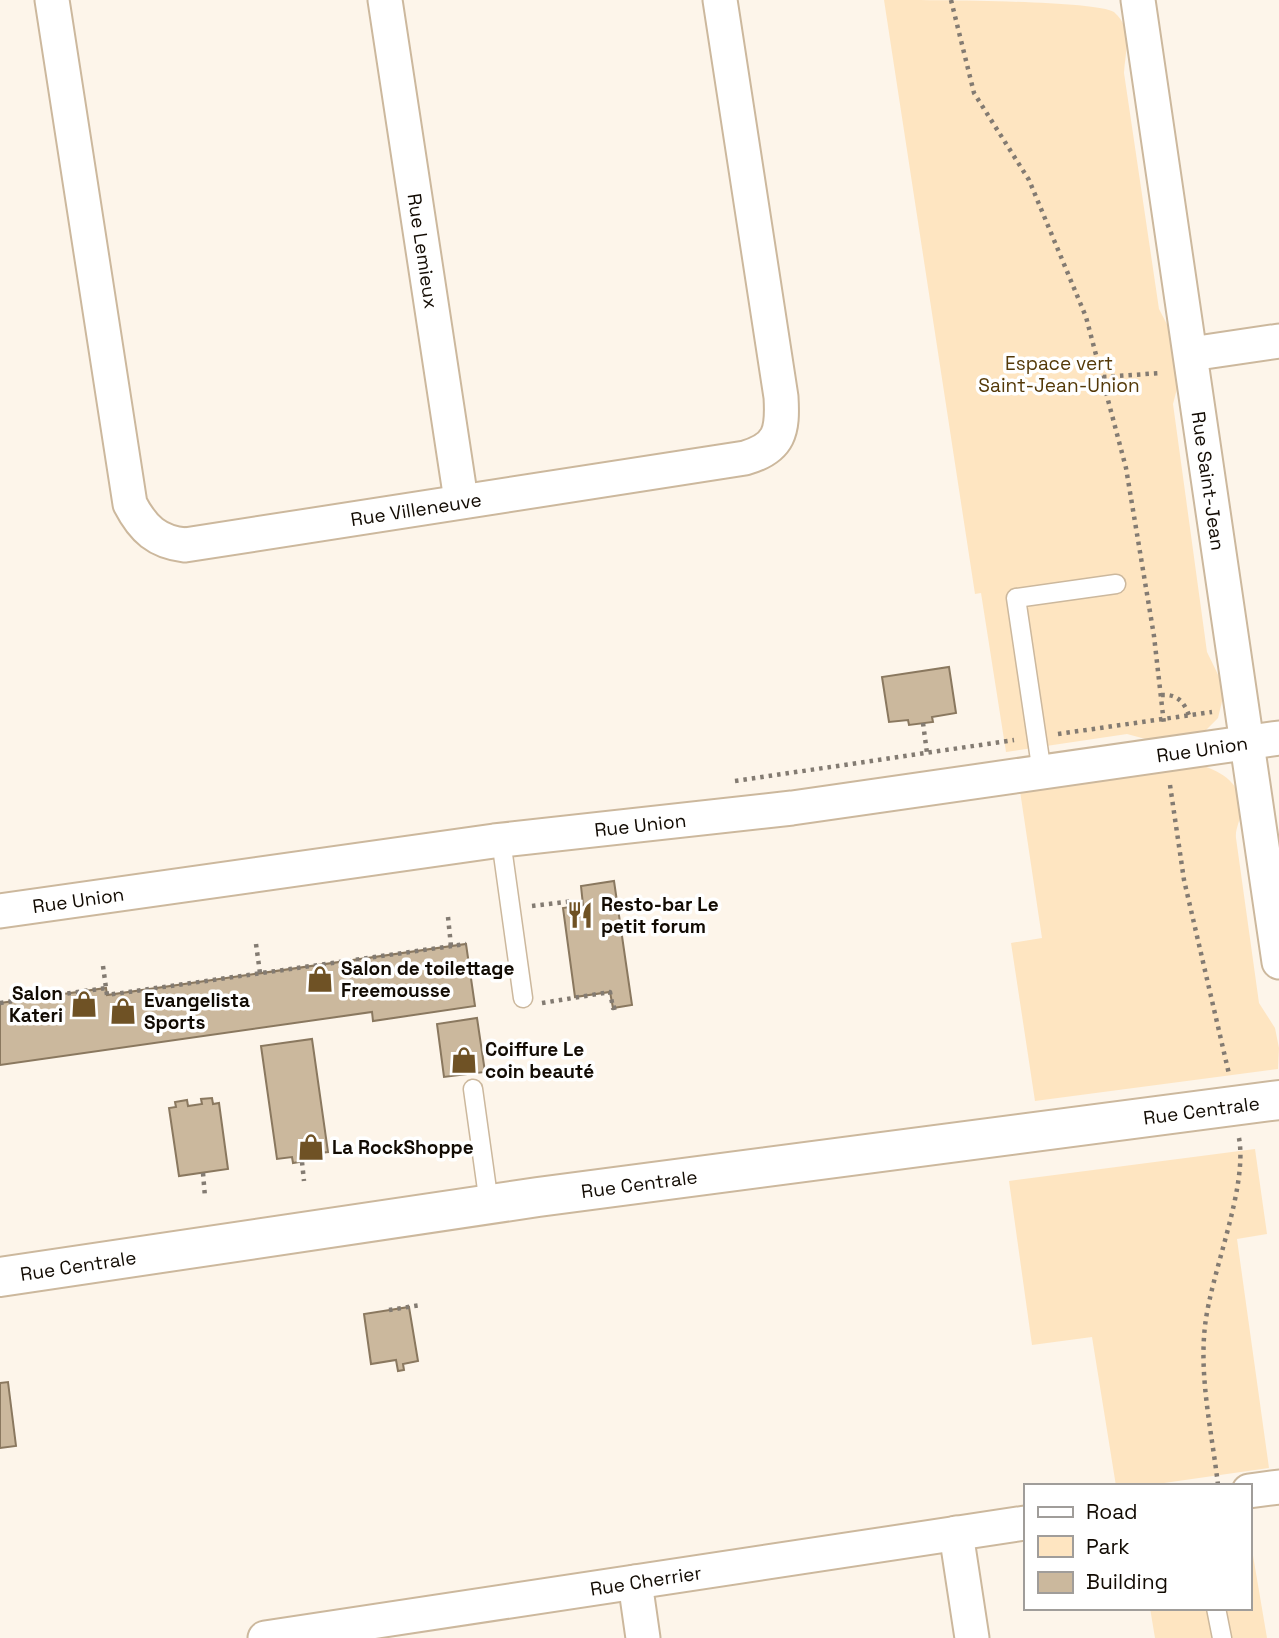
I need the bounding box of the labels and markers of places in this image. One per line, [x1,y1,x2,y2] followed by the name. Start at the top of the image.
[601,892,719,939] place label: Resto-bar Le petit forum
[565,900,595,930] restaurant icon: Resto-bar Le petit forum
[341,956,514,1003] place label: Salon de toilettage Freemousse
[305,964,335,994] shop icon: Salon de toilettage Freemousse
[9,981,63,1028] place label: Salon Kateri
[144,988,250,1035] place label: Evangelista Sports
[69,989,99,1019] shop icon: Salon Kateri
[108,996,138,1026] shop icon: Evangelista Sports
[485,1037,594,1084] place label: Coiffure Le coin beauté
[449,1045,479,1075] shop icon: Coiffure Le coin beauté
[296,1132,326,1162] shop icon: La RockShoppe
[332,1135,474,1160] place label: La RockShoppe

